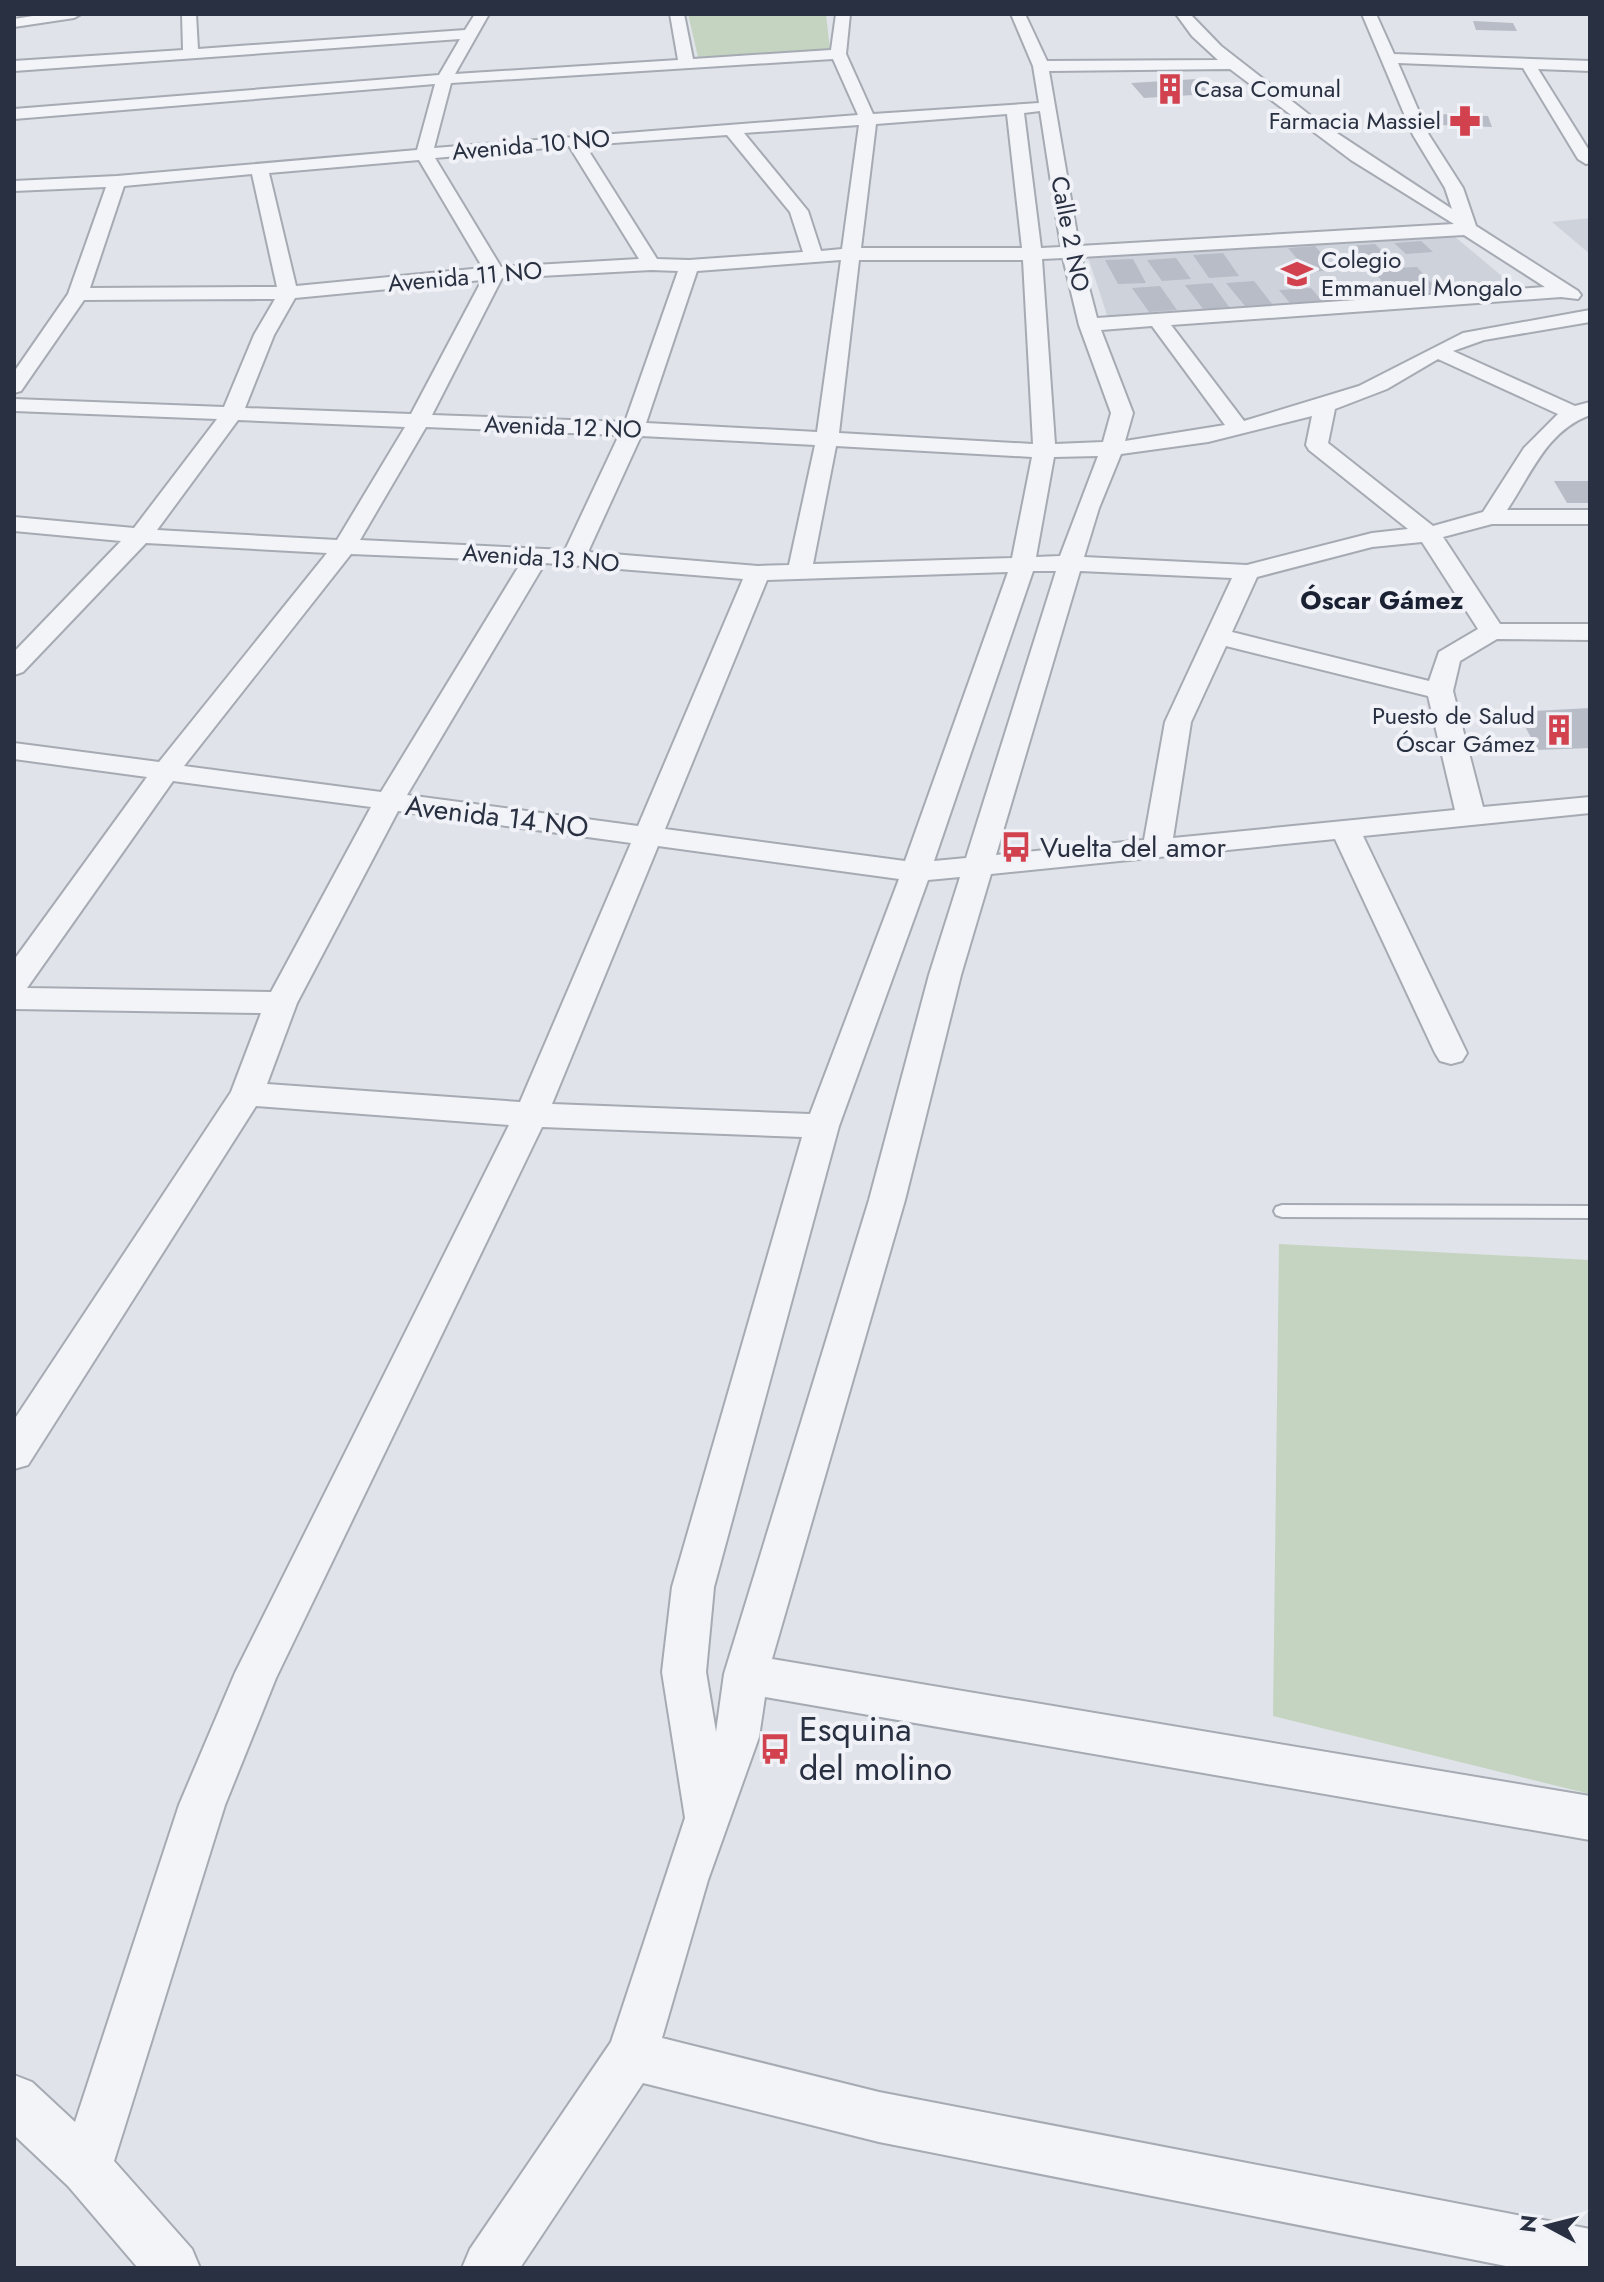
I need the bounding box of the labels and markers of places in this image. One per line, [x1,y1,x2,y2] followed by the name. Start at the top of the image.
[1194,71,1341,106] place label: Casa Comunal
[1153,72,1187,106] building icon: Casa Comunal
[1269,103,1441,138] place label: Farmacia Massiel
[1448,104,1482,138] pharmacy icon: Farmacia Massiel
[1321,242,1522,305] place label: Colegio Emmanuel Mongalo
[1280,257,1314,291] school or university icon: Colegio Emmanuel Mongalo
[1372,698,1535,761] place label: Puesto de Salud Óscar Gámez
[1542,713,1576,747] building icon: Puesto de Salud Óscar Gámez
[1040,827,1226,868] place label: Vuelta del amor
[999,830,1033,864] bus stop icon: Vuelta del amor
[799,1705,952,1793] place label: Esquina del molino
[758,1732,792,1766] bus stop icon: Esquina del molino

